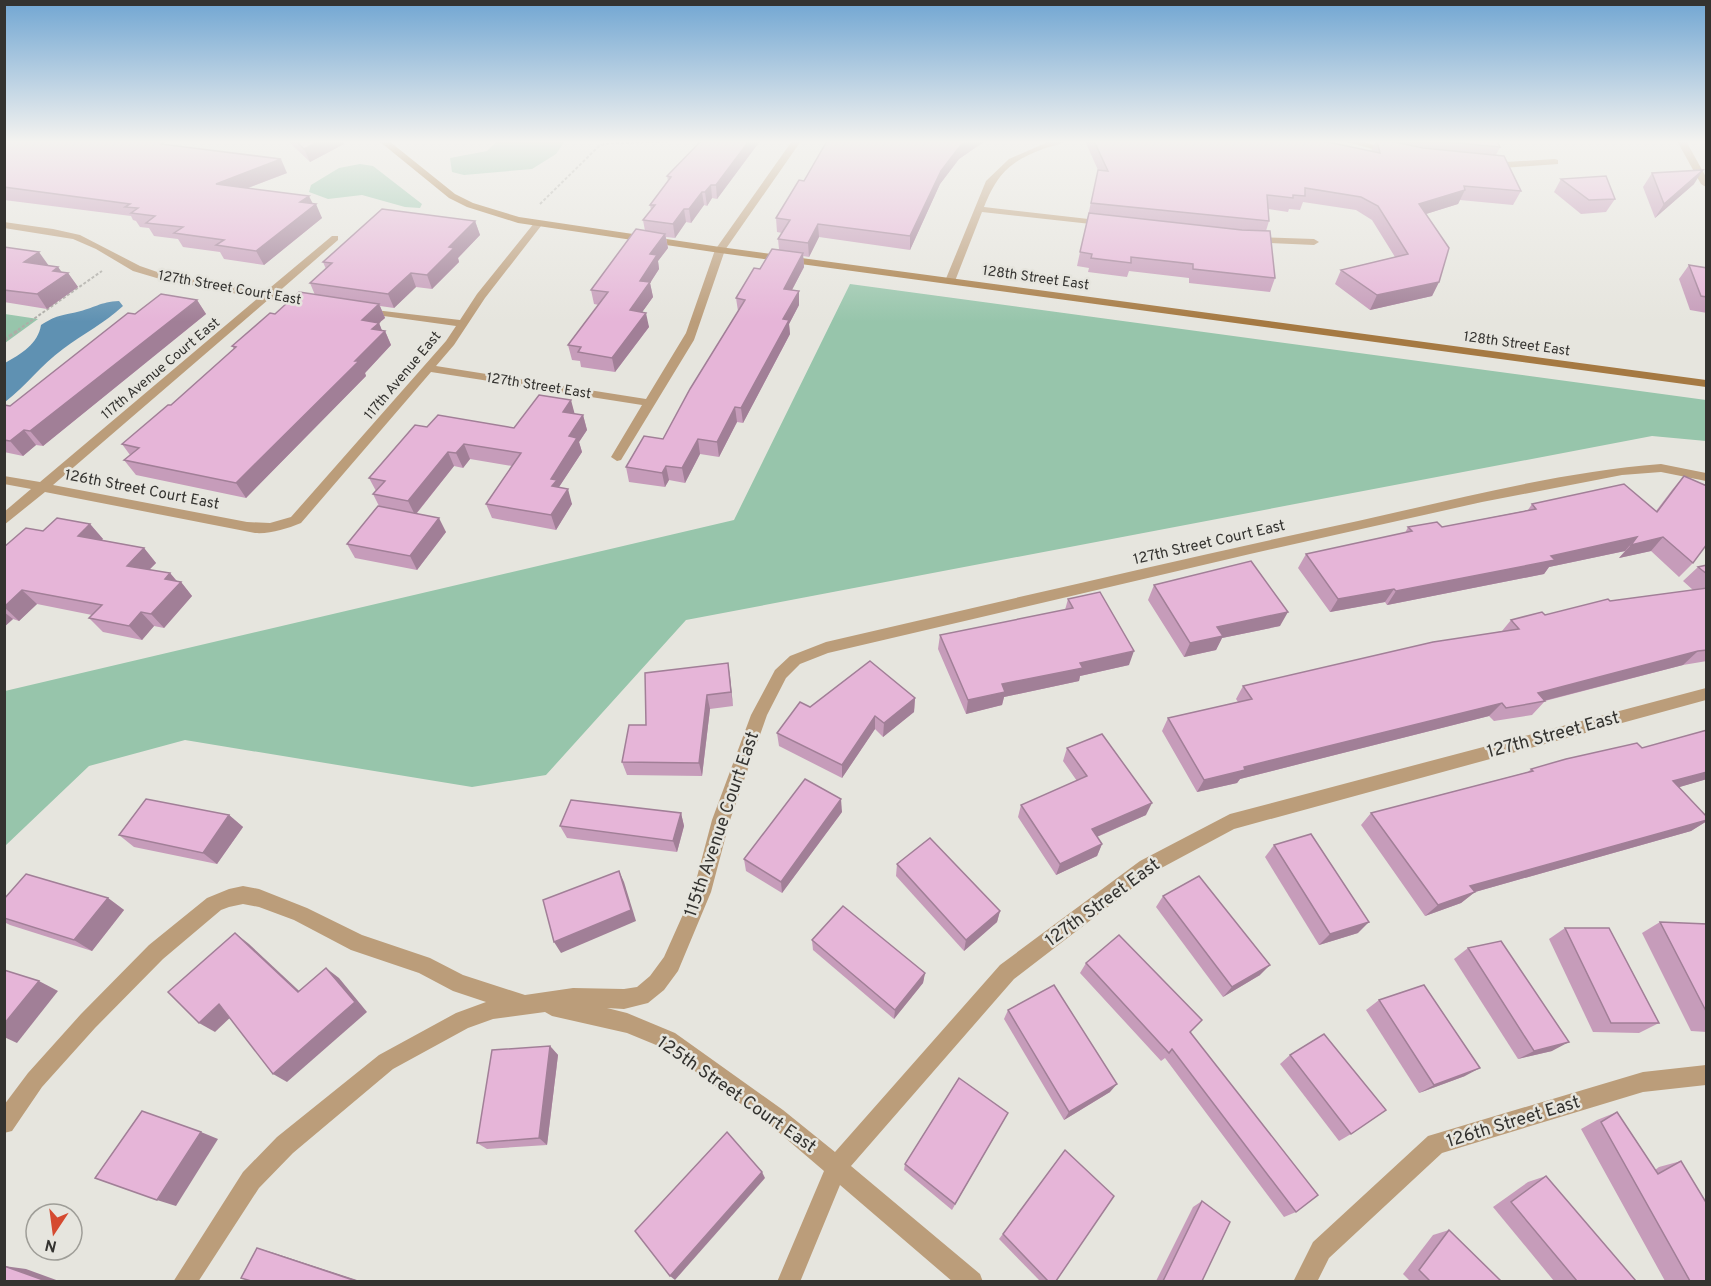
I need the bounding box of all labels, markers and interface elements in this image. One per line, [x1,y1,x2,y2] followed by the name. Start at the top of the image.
[981,263,1090,294] street label: 128th Street East
[157,268,303,309] street label: 127th Street Court East
[98,315,224,424] street label: 117th Avenue Court East
[361,328,445,424] street label: 117th Avenue East
[1462,329,1571,360] street label: 128th Street East
[485,370,592,403] street label: 127th Street East
[63,466,221,515] street label: 126th Street Court East
[1131,517,1287,570] street label: 127th Street Court East
[1485,707,1622,764] street label: 127th Street East
[680,729,765,920] street label: 115th Avenue Court East
[1041,854,1165,953] street label: 127th Street East
[652,1032,820,1159] street label: 125th Street Court East
[1444,1091,1583,1154] street label: 126th Street East
[24,1202,84,1262] north arrow
[43,1234,59,1256] text: N

